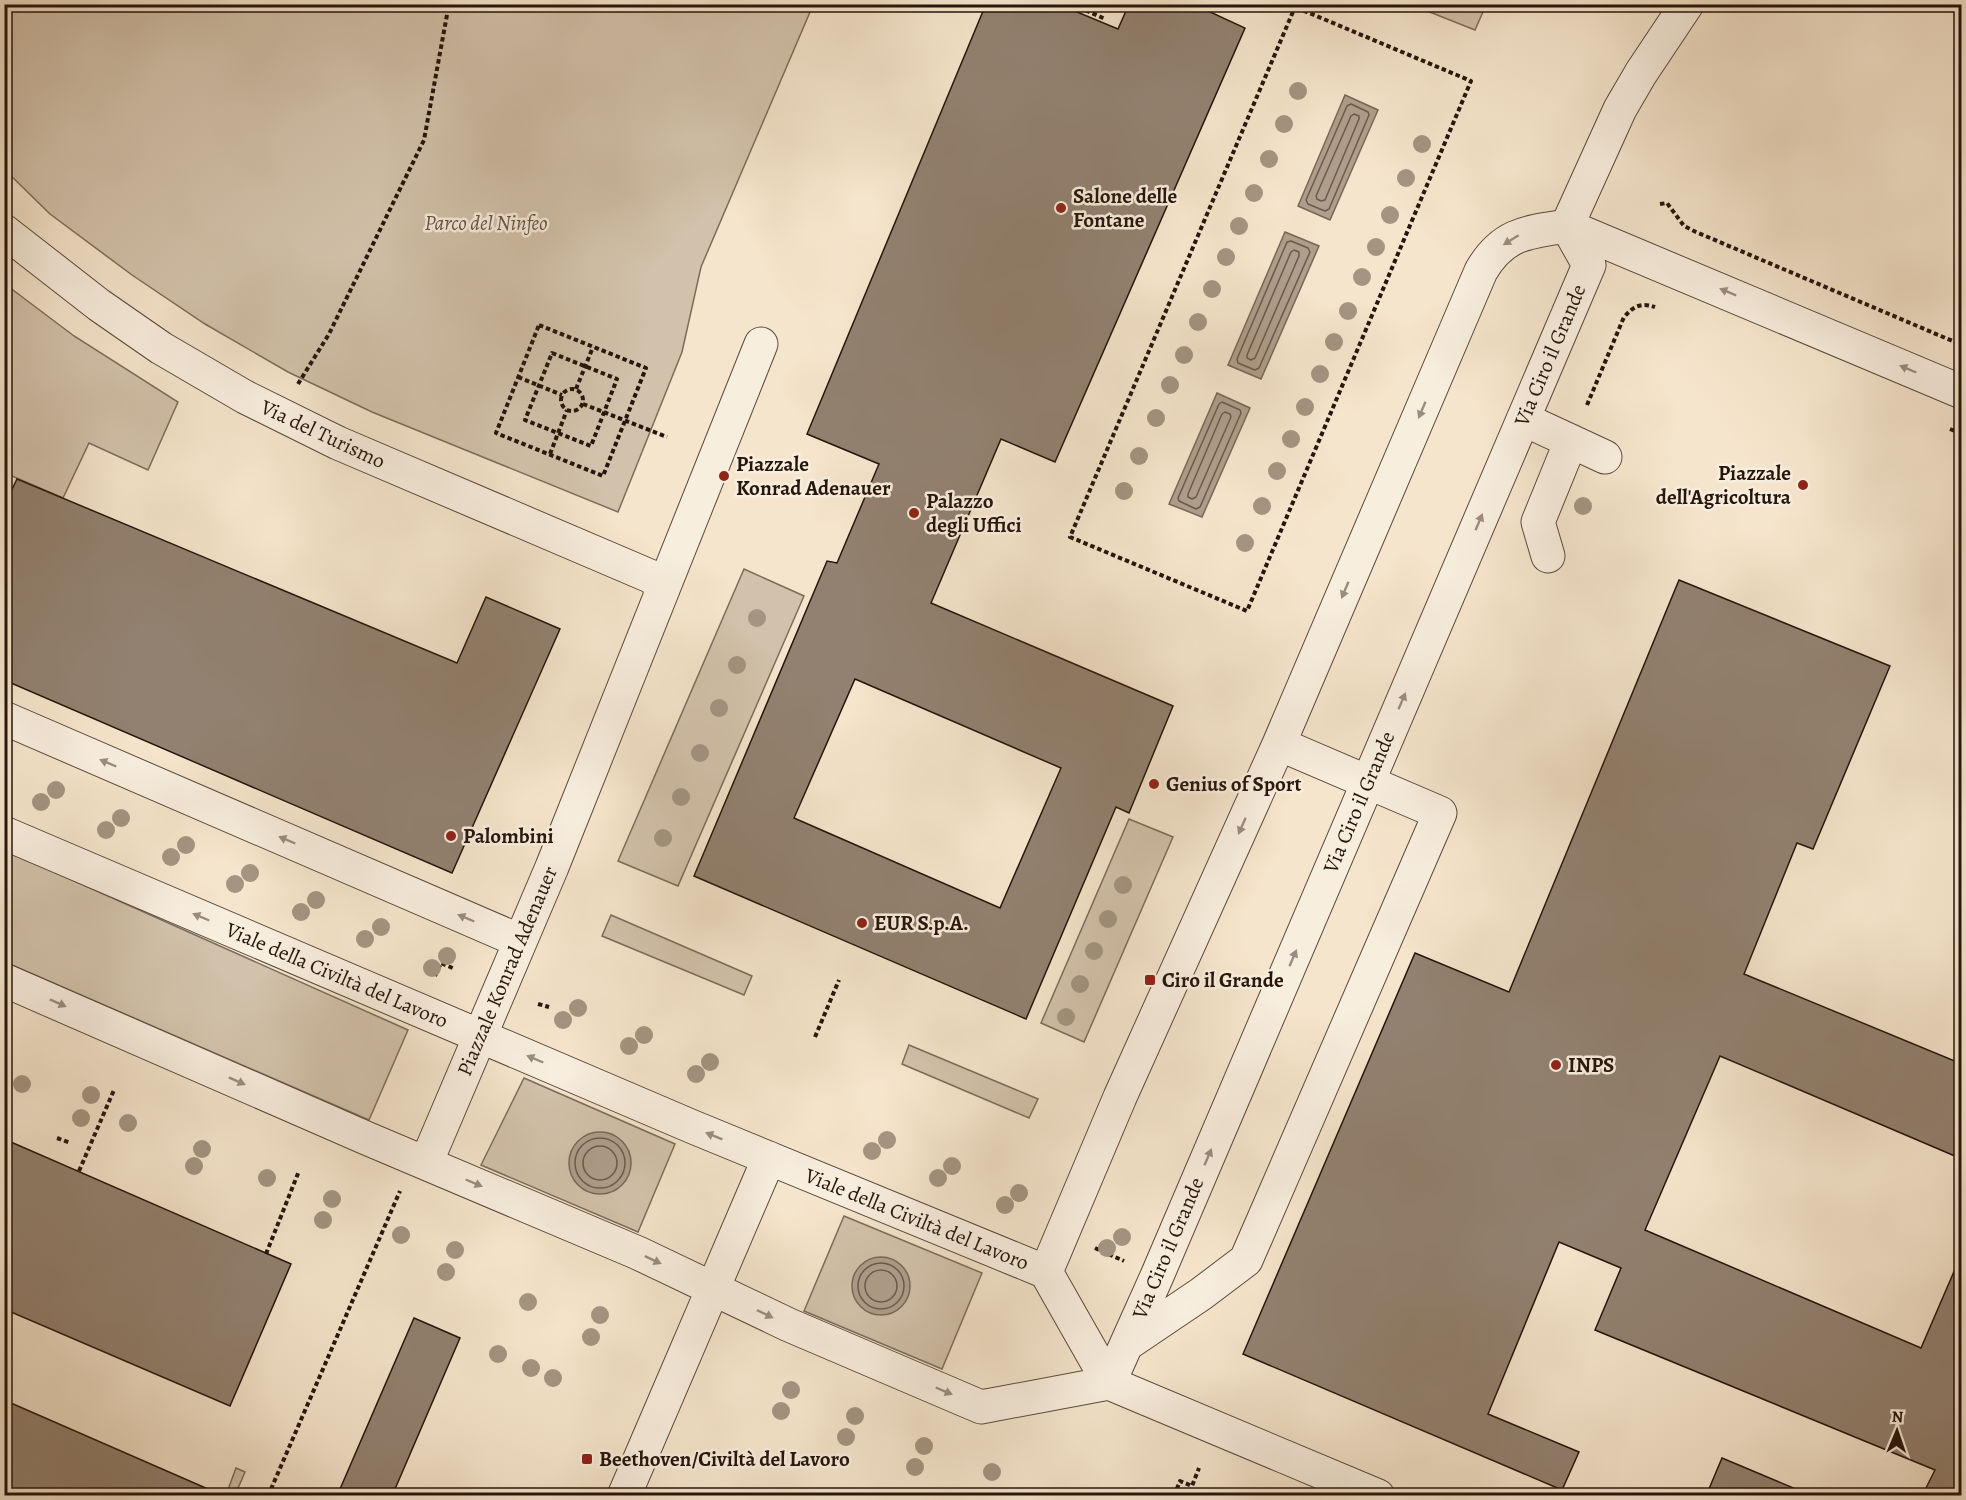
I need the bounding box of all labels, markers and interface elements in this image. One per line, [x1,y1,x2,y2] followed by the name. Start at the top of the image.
[1073,182,1178,234] place label: Salone delle Fontane
[1054,201,1068,215] marker: Salone delle Fontane
[424,209,548,237] park label: Parco del Ninfeo
[1503,235,1519,246] one-way arrow
[1507,280,1592,431] street label: Via Ciro il Grande
[1719,287,1737,297] one-way arrow
[1898,364,1916,374] one-way arrow
[255,393,390,475] street label: Via del Turismo
[1417,402,1427,420] one-way arrow
[736,450,891,502] place label: Piazzale Konrad Adenauer
[1656,459,1792,511] place label: Piazzale dell'Agricoltura
[717,469,731,483] marker: Piazzale Konrad Adenauer
[1796,478,1810,492] marker: Piazzale dell'Agricoltura
[926,487,1022,539] place label: Palazzo degli Uffici
[907,506,921,520] marker: Palazzo degli Uffici
[1475,513,1484,531] one-way arrow
[1340,581,1350,599] one-way arrow
[1397,692,1407,710] one-way arrow
[1316,727,1401,878] street label: Via Ciro il Grande
[99,757,117,767] one-way arrow
[1166,770,1301,798] place label: Genius of Sport
[1147,777,1161,791] marker: Genius of Sport
[1237,818,1247,836] one-way arrow
[463,822,554,850] place label: Palombini
[444,829,458,843] marker: Palombini
[278,835,296,844] one-way arrow
[450,862,564,1080] street label: Piazzale Konrad Adenauer
[874,909,969,937] place label: EUR S.p.A.
[192,912,210,922] one-way arrow
[457,913,474,922] one-way arrow
[221,915,452,1035] street label: Viale della Civiltà del Lavoro
[855,916,869,930] marker: EUR S.p.A.
[1289,949,1298,967] one-way arrow
[1162,966,1284,994] place label: Ciro il Grande
[1143,973,1157,987] marker: Ciro il Grande
[49,999,67,1009] one-way arrow
[1568,1051,1614,1079] place label: INPS
[527,1055,544,1064] one-way arrow
[1549,1058,1563,1072] marker: INPS
[228,1077,245,1086] one-way arrow
[705,1131,723,1141] one-way arrow
[1203,1147,1213,1165] one-way arrow
[800,1161,1033,1277] street label: Viale della Civiltà del Lavoro
[1125,1173,1210,1324] street label: Via Ciro il Grande
[465,1178,483,1188] one-way arrow
[644,1256,661,1265] one-way arrow
[757,1309,774,1318] one-way arrow
[935,1387,953,1396] one-way arrow
[1867,1401,1927,1461] north arrow
[1891,1406,1904,1428] text: N
[599,1445,850,1473] place label: Beethoven/Civiltà del Lavoro
[580,1452,594,1466] marker: Beethoven/Civiltà del Lavoro

